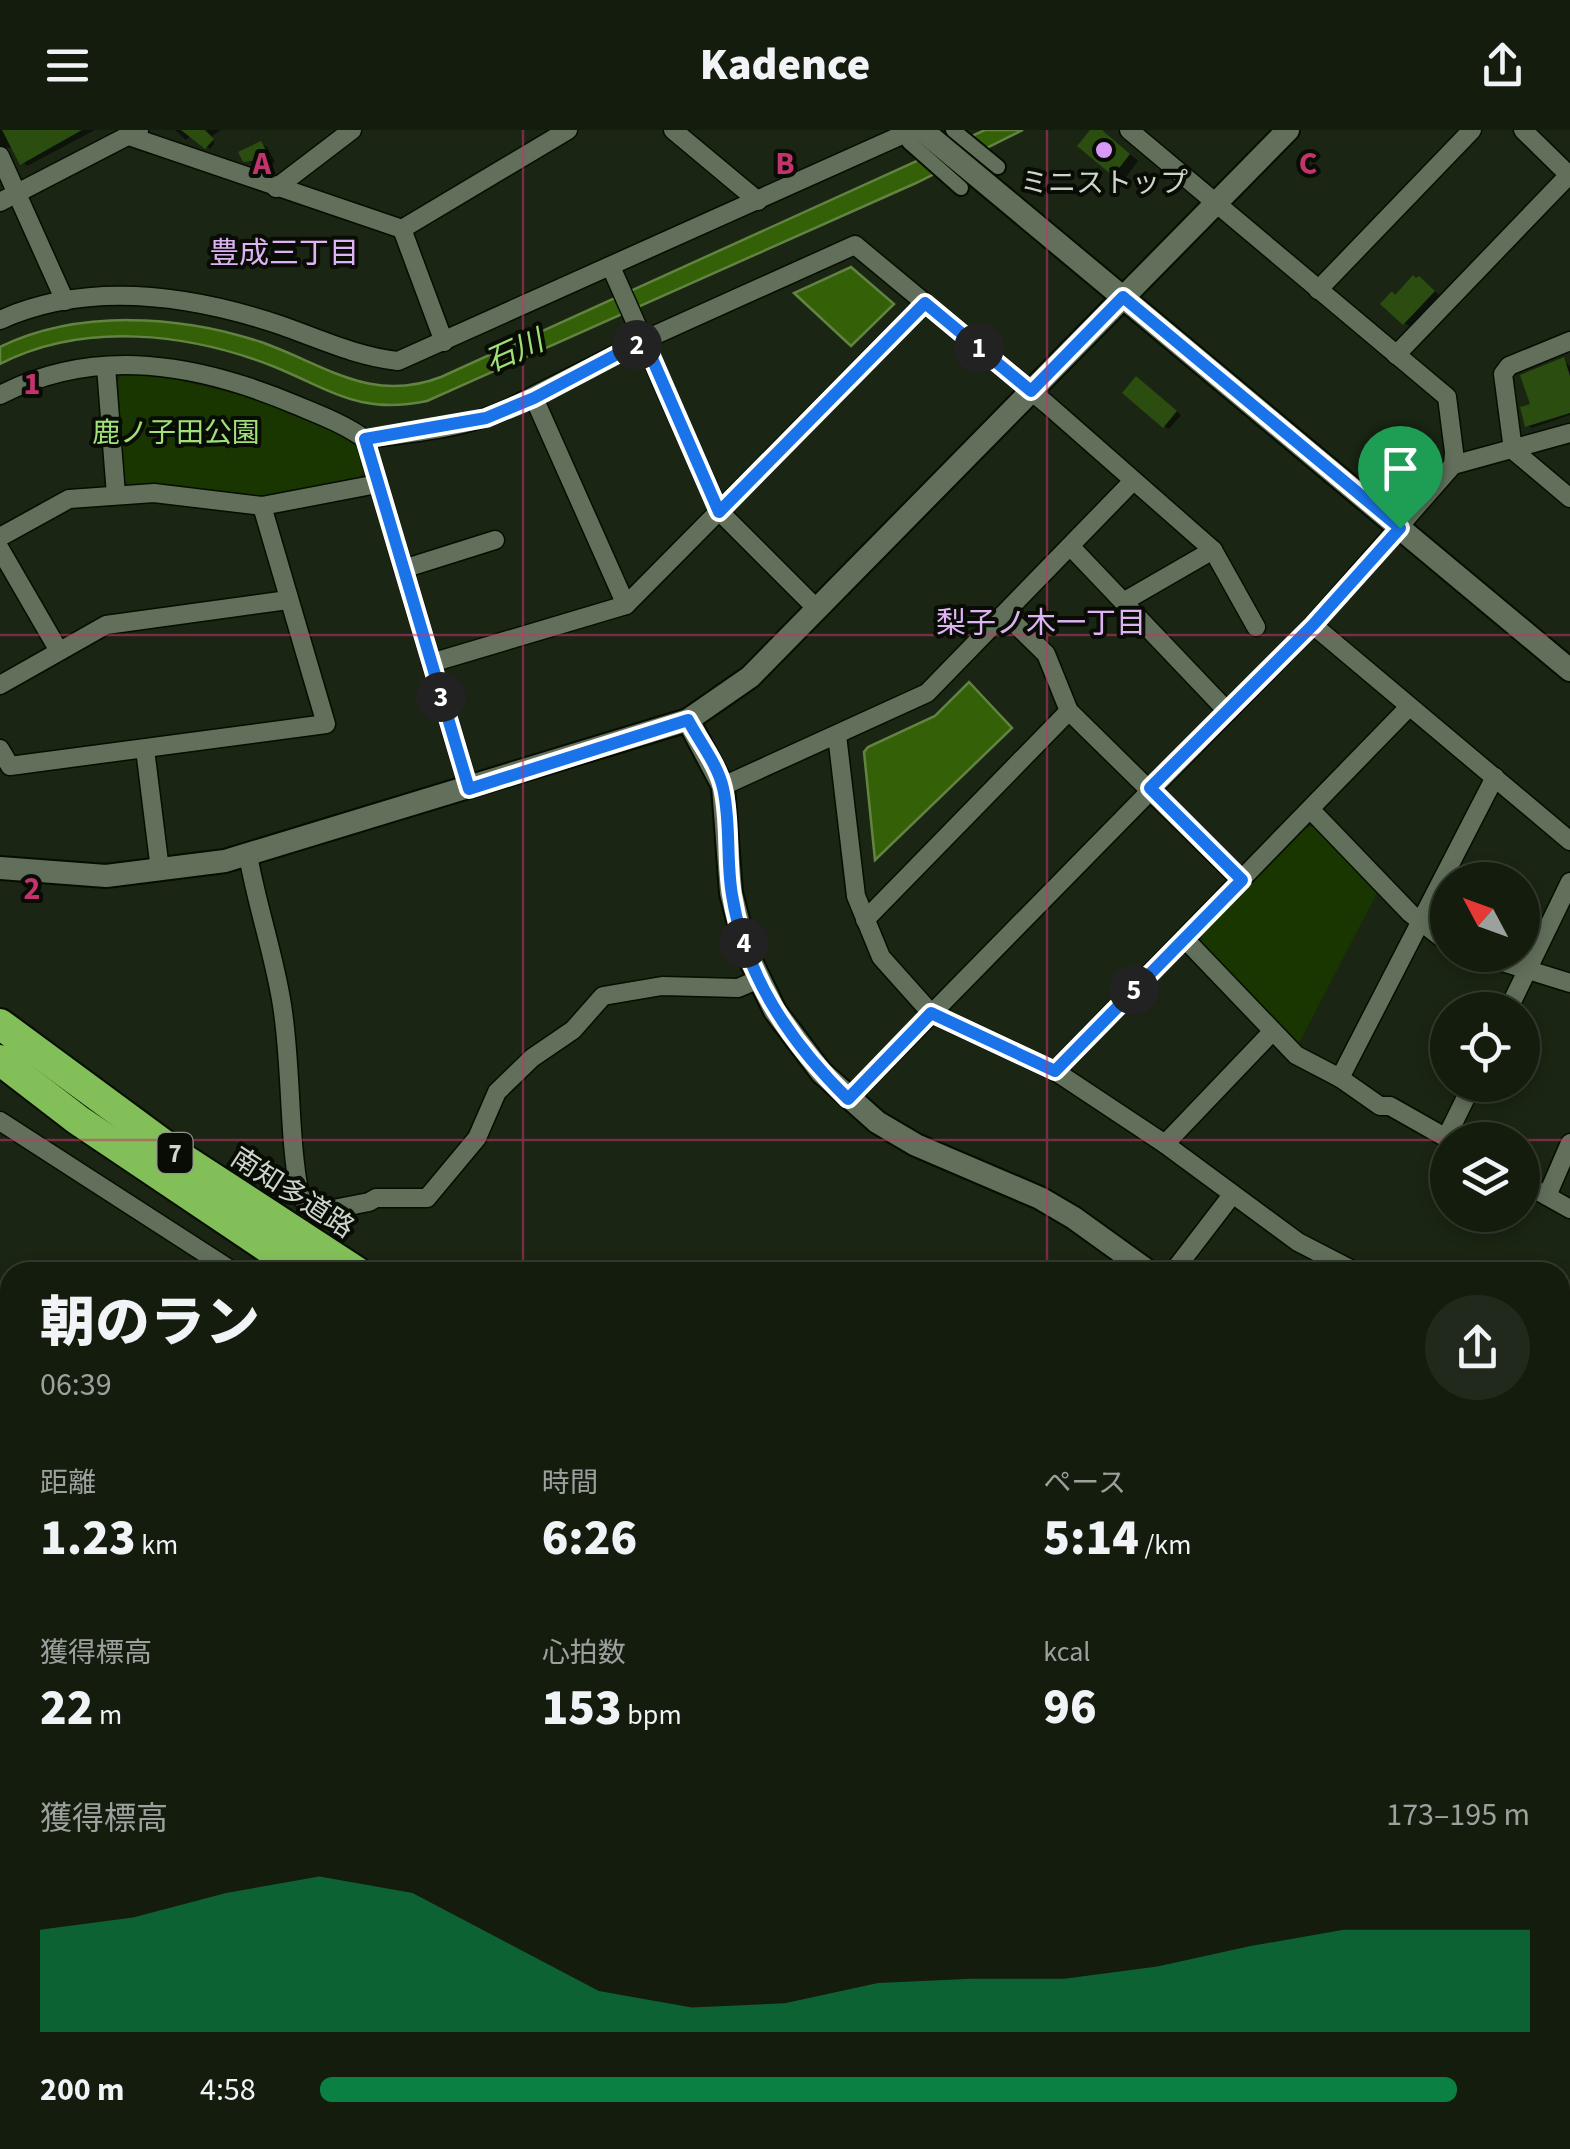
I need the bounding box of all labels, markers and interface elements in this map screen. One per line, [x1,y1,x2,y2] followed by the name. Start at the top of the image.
[700,33,870,97] text: Kadence
[40,38,95,93] icon: menu
[1475,38,1530,93] icon: share
[1093,139,1115,161] marker: ミニストップ
[252,141,272,187] text: A
[775,141,795,187] text: B
[1299,141,1317,187] text: C
[1020,163,1188,203] place label: ミニストップ
[209,232,359,275] district label: 豊成三丁目
[478,318,553,383] water label: 石川
[612,320,662,370] pin: 2
[954,323,1004,373] pin: 1
[630,325,644,365] text: 2
[972,328,986,368] text: 1
[24,361,40,407] text: 1
[92,413,260,453] park label: 鹿ノ子田公園
[1358,426,1443,529] pin
[1373,441,1428,496] icon: arrive
[936,602,1146,645] district label: 梨子ノ木一丁目
[416,672,466,722] pin: 3
[434,677,448,717] text: 3
[1430,862,1540,972] north arrow
[1430,862,1540,1232] map controls
[24,866,40,912] text: 2
[719,918,769,968] pin: 4
[737,923,751,963] text: 4
[1109,965,1159,1015] pin: 5
[1127,970,1141,1010] text: 5
[1430,992,1540,1102] button: locate
[1430,1122,1540,1232] button: layers
[158,1133,192,1173] road number: 7
[223,1138,362,1248] street label: 南知多道路
[40,1285,260,1363] text: 朝のラン
[1425,1295,1530,1400] button: share
[40,1362,112,1408] text: 06:39
[40,1463,96,1503] text: 距離
[542,1463,598,1503] text: 時間
[1043,1463,1126,1503] text: ペース
[40,1503,136,1574] text: 1.23
[542,1503,637,1574] text: 6:26
[1043,1503,1139,1574] text: 5:14
[136,1525,178,1565] text: km
[1139,1525,1191,1565] text: /km
[1043,1632,1090,1672] text: kcal
[40,1633,152,1673] text: 獲得標高
[542,1633,626,1673] text: 心拍数
[1043,1672,1097,1743] text: 96
[40,1673,93,1744] text: 22
[542,1673,622,1744] text: 153
[93,1695,122,1735] text: m
[622,1695,682,1735] text: bpm
[1386,1792,1530,1838] text: 173–195 m
[40,1796,168,1842] text: 獲得標高
[40,2067,125,2113] text: 200 m
[200,2067,256,2113] text: 4:58

